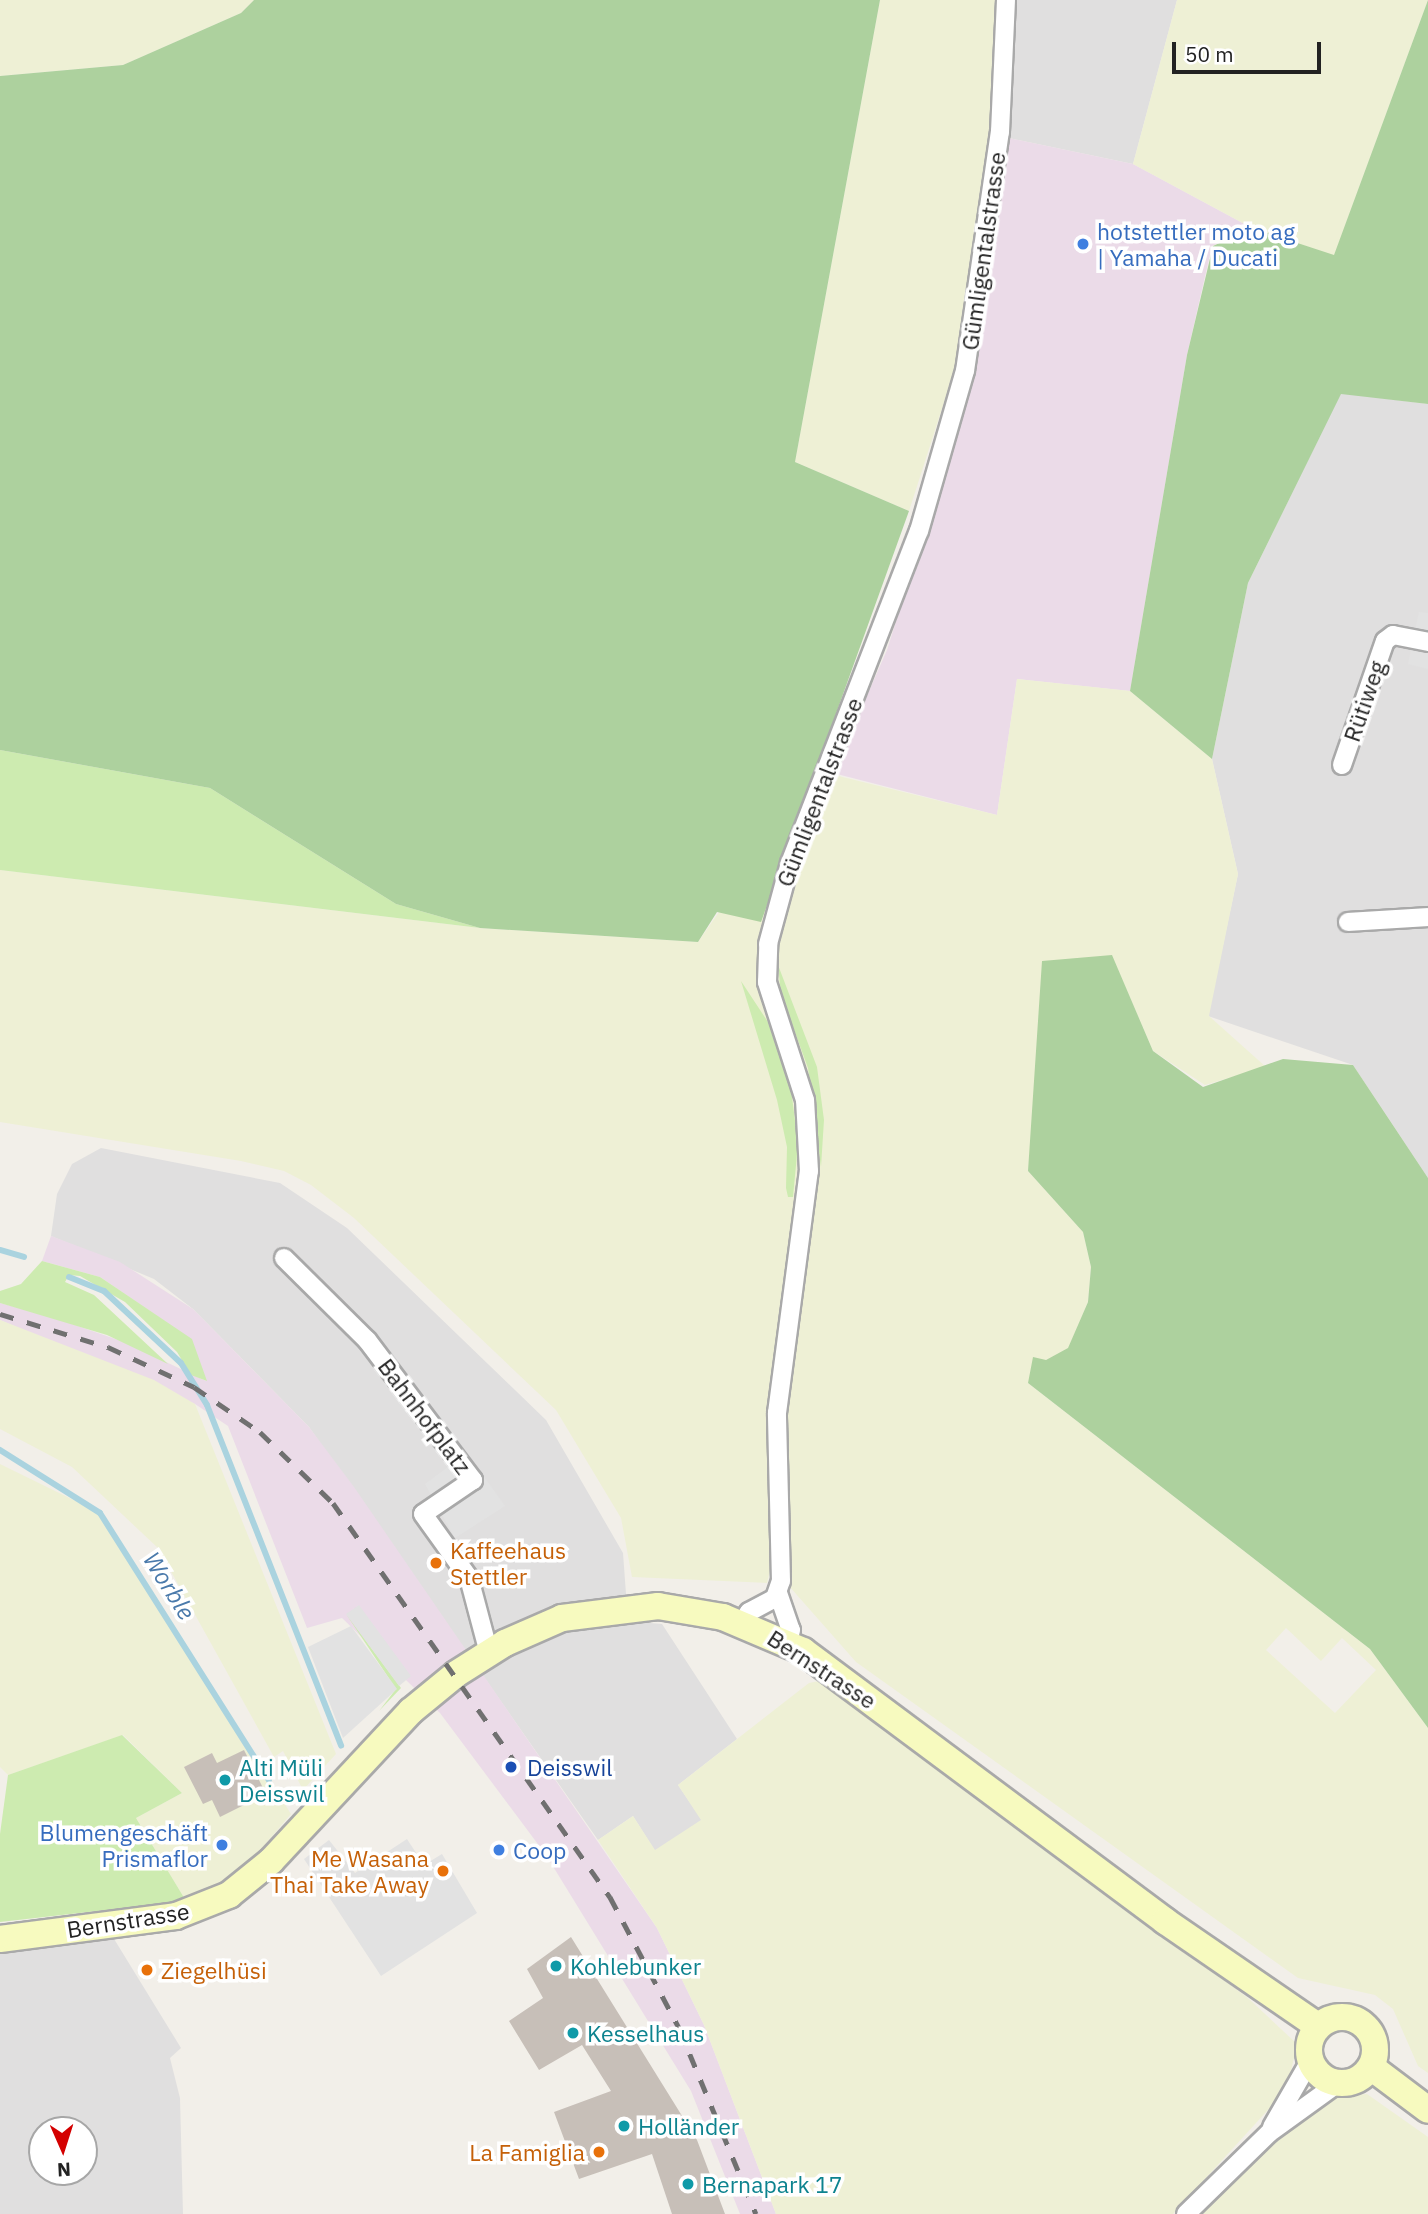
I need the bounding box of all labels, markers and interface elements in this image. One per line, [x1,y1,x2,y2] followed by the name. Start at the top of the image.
[1176,28,1325,72] scale bar
[1185,40,1234,68] text: 50 m
[955,150,1011,352] street label: Gümligentalstrasse
[1097,217,1295,271] place label: hotstettler moto ag | Yamaha / Ducati
[1075,236,1091,252] marker: hotstettler moto ag | Yamaha / Ducati
[1337,657,1391,745] street label: Rütiweg
[770,694,868,890] street label: Gümligentalstrasse
[373,1353,477,1479] street label: Bahnhofplatz
[450,1536,566,1590] place label: Kaffeehaus Stettler
[137,1547,201,1625] water label: Worble
[428,1555,444,1571] marker: Kaffeehaus Stettler
[763,1624,881,1714] street label: Bernstrasse
[239,1753,325,1807] place label: Alti Müli Deisswil
[527,1753,613,1781] place label: Deisswil
[501,1757,521,1777] marker: Deisswil
[217,1772,233,1788] marker: Alti Müli Deisswil
[40,1818,208,1872] place label: Blumengeschäft Prismaflor
[513,1836,566,1864] place label: Coop
[214,1837,230,1853] marker: Blumengeschäft Prismaflor
[491,1842,507,1858] marker: Coop
[270,1844,429,1898] place label: Me Wasana Thai Take Away
[435,1863,451,1879] marker: Me Wasana Thai Take Away
[65,1897,191,1943] street label: Bernstrasse
[570,1952,701,1980] place label: Kohlebunker
[161,1956,267,1984] place label: Ziegelhüsi
[548,1958,564,1974] marker: Kohlebunker
[139,1962,155,1978] marker: Ziegelhüsi
[587,2019,704,2047] place label: Kesselhaus
[565,2025,581,2041] marker: Kesselhaus
[638,2112,739,2140] place label: Holländer
[28,2116,98,2186] north arrow
[616,2118,632,2134] marker: Holländer
[469,2138,585,2166] place label: La Famiglia
[591,2144,607,2160] marker: La Famiglia
[57,2158,72,2182] text: N
[702,2170,843,2198] place label: Bernapark 17
[680,2176,696,2192] marker: Bernapark 17

